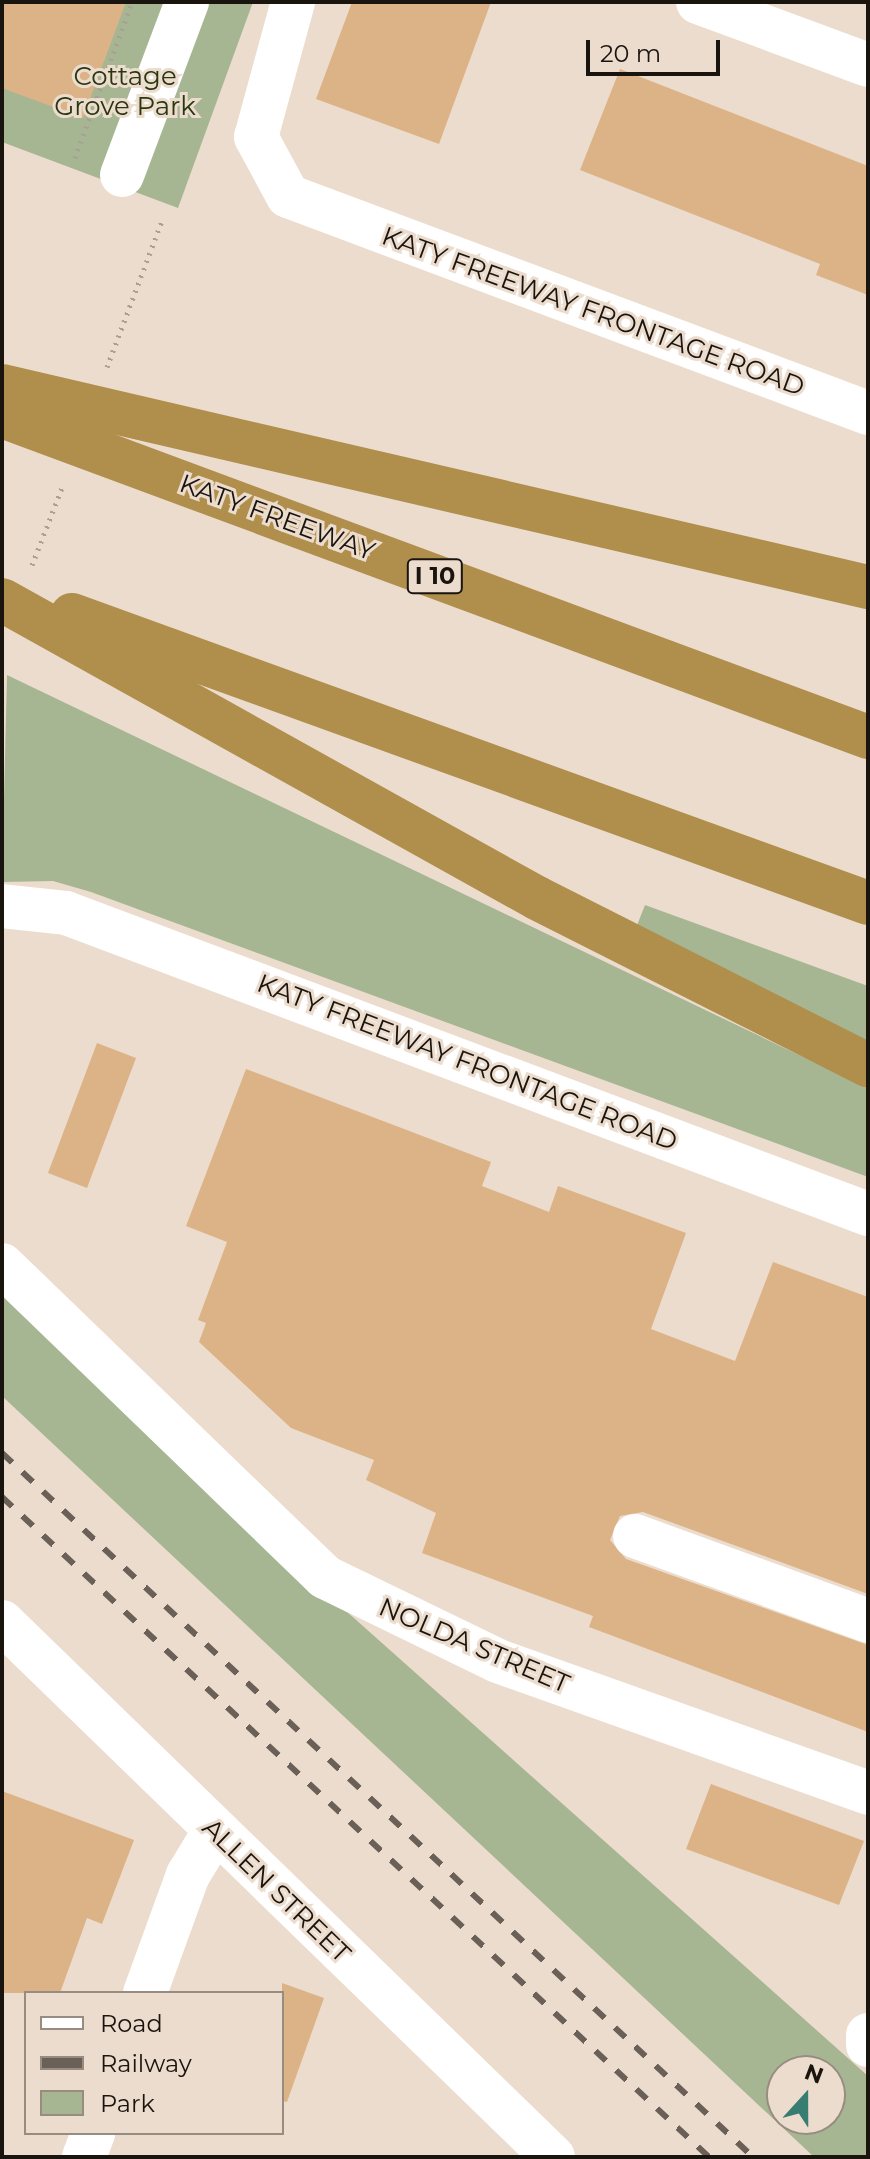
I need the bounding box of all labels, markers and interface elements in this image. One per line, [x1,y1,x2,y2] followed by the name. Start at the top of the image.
[590,24,724,74] scale bar
[600,39,661,68] text: 20 m
[54,61,196,122] park label: Cottage Grove Park
[377,221,809,403] street label: KATY FREEWAY FRONTAGE ROAD
[175,468,379,568] street label: KATY FREEWAY
[405,556,465,596] road number: I 10
[253,968,681,1158] street label: KATY FREEWAY FRONTAGE ROAD
[374,1592,574,1700] street label: NOLDA STREET
[195,1812,357,1970] street label: ALLEN STREET
[24,1991,284,2135] legend
[100,2009,163,2038] text: Road
[100,2049,192,2078] text: Railway
[766,2055,846,2135] north arrow
[801,2058,827,2090] text: N
[100,2089,155,2118] text: Park

